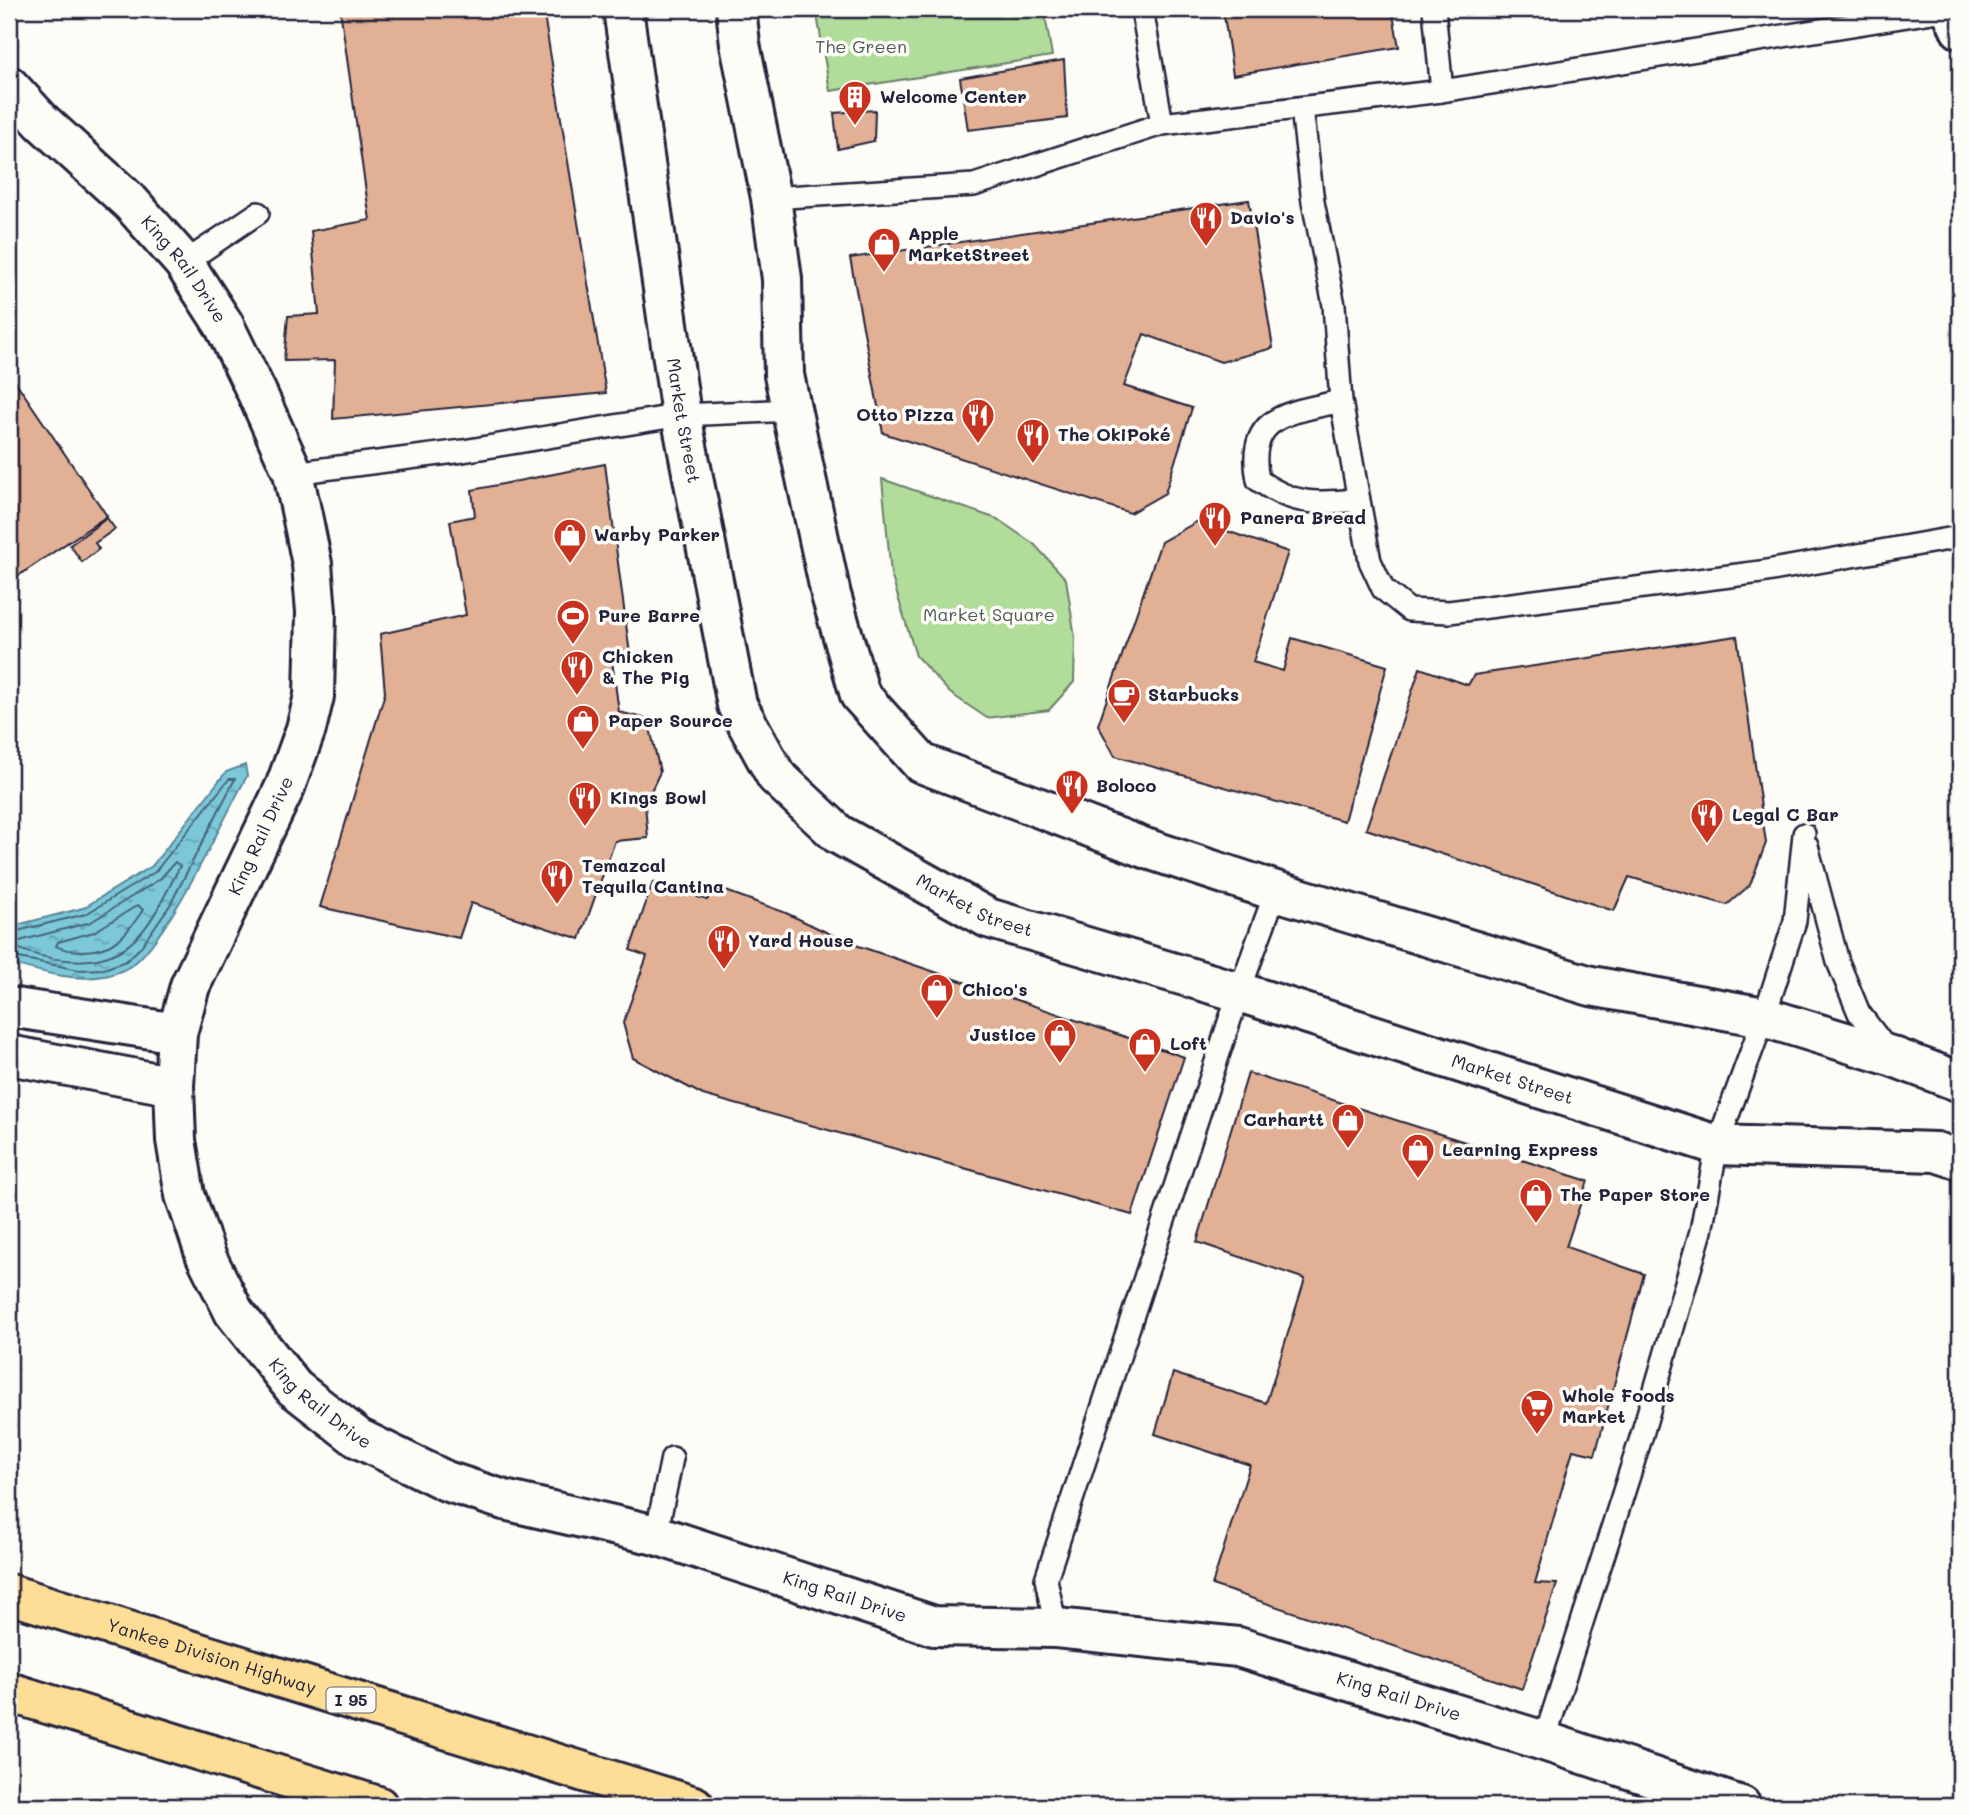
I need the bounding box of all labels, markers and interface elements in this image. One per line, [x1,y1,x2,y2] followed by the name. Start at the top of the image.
[815,34,907,58] park label: The Green
[836,78,874,127] building icon: Welcome Center
[880,84,1027,108] place label: Welcome Center
[1187,199,1225,248] restaurant icon: Davio's
[1230,205,1295,229] place label: Davio's
[136,210,232,327] street label: King Rail Drive
[908,221,1030,266] place label: Apple MarketStreet
[865,225,903,274] shop icon: Apple MarketStreet
[662,356,707,485] street label: Market Street
[959,396,997,445] restaurant icon: Otto Pizza
[856,402,954,426] place label: Otto Pizza
[1014,416,1052,465] restaurant icon: The OkiPoké
[1058,422,1171,446] place label: The OkiPoké
[1196,499,1234,548] restaurant icon: Panera Bread
[1240,505,1366,529] place label: Panera Bread
[551,516,589,565] shop icon: Warby Parker
[594,522,720,546] place label: Warby Parker
[554,597,592,646] sports icon: Pure Barre
[923,602,1055,626] park label: Market Square
[598,603,700,627] place label: Pure Barre
[602,644,690,689] place label: Chicken & The Pig
[558,648,596,697] restaurant icon: Chicken & The Pig
[1105,676,1143,725] cafe icon: Starbucks
[1148,682,1239,706] place label: Starbucks
[564,702,602,751] shop icon: Paper Source
[608,708,733,732] place label: Paper Source
[1053,767,1091,816] restaurant icon: Boloco
[222,772,298,899] street label: King Rail Drive
[1096,773,1157,797] place label: Boloco
[566,779,604,828] restaurant icon: Kings Bowl
[610,785,706,809] place label: Kings Bowl
[1688,796,1726,845] restaurant icon: Legal C Bar
[1732,802,1839,826] place label: Legal C Bar
[582,853,724,898] place label: Temazcal Tequila Cantina
[538,857,576,906] restaurant icon: Temazcal Tequila Cantina
[912,867,1036,942] street label: Market Street
[705,922,743,971] restaurant icon: Yard House
[748,928,854,952] place label: Yard House
[918,971,956,1020] shop icon: Chico's
[962,977,1027,1001] place label: Chico's
[1041,1016,1079,1065] shop icon: Justice
[969,1022,1036,1046] place label: Justice
[1126,1025,1164,1074] shop icon: Loft
[1170,1031,1207,1055] place label: Loft
[1449,1048,1576,1109] street label: Market Street
[1329,1101,1367,1150] shop icon: Carhartt
[1243,1107,1324,1131] place label: Carhartt
[1399,1131,1437,1180] shop icon: Learning Express
[1442,1137,1598,1161] place label: Learning Express
[1517,1176,1555,1225] shop icon: The Paper Store
[1560,1182,1710,1206] place label: The Paper Store
[264,1353,375,1454] street label: King Rail Drive
[1562,1383,1675,1428] place label: Whole Foods Market
[1518,1387,1556,1436] supermarket icon: Whole Foods Market
[780,1564,910,1627] street label: King Rail Drive
[104,1612,319,1699] street label: Yankee Division Highway
[1334,1665,1464,1726] street label: King Rail Drive
[326,1688,376,1712] road number: I 95

